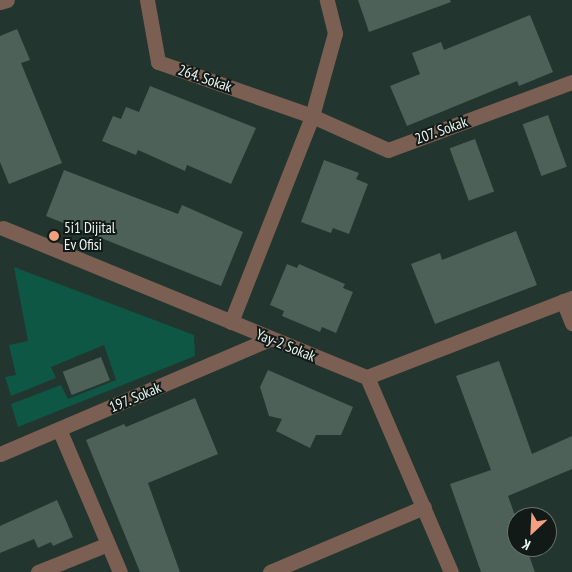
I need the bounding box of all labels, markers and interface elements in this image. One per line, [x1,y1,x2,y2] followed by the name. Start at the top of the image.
[175,60,235,96] street label: 264. Sokak
[412,112,470,148] street label: 207. Sokak
[64,218,115,253] place label: 5i1 Dijital Ev Ofisi
[48,230,60,242] marker: 5i1 Dijital Ev Ofisi
[254,325,318,365] street label: Yay-2 Sokak
[106,378,164,416] street label: 197. Sokak
[507,507,557,557] north arrow
[519,535,533,554] text: K

